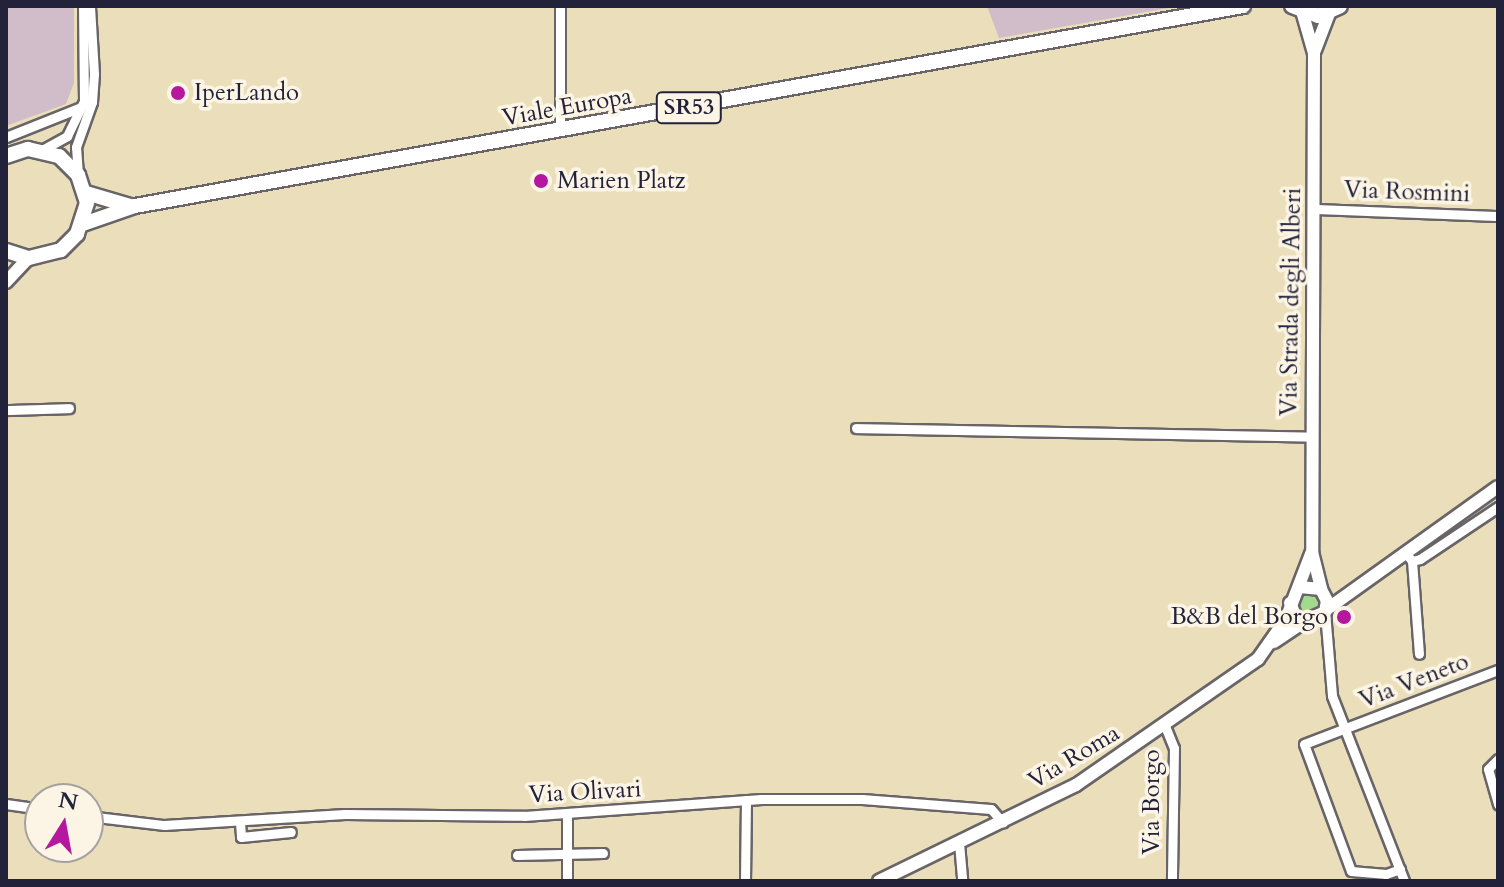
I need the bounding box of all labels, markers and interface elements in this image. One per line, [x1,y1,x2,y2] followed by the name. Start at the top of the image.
[194,79,299,107] place label: IperLando
[500,81,634,133] street label: Viale Europa
[169,84,187,102] marker: IperLando
[655,90,723,126] road number: SR53
[557,167,685,195] place label: Marien Platz
[532,172,550,190] marker: Marien Platz
[1343,175,1471,209] street label: Via Rosmini
[1275,188,1307,416] street label: Via Strada degli Alberi
[1170,603,1328,631] place label: B&B del Borgo
[1335,608,1353,626] marker: B&B del Borgo
[1355,647,1473,715] street label: Via Veneto
[1023,719,1125,795] street label: Via Roma
[1138,749,1166,855] street label: Via Borgo
[528,775,642,809] street label: Via Olivari
[24,783,104,863] north arrow
[56,785,80,818] text: N

